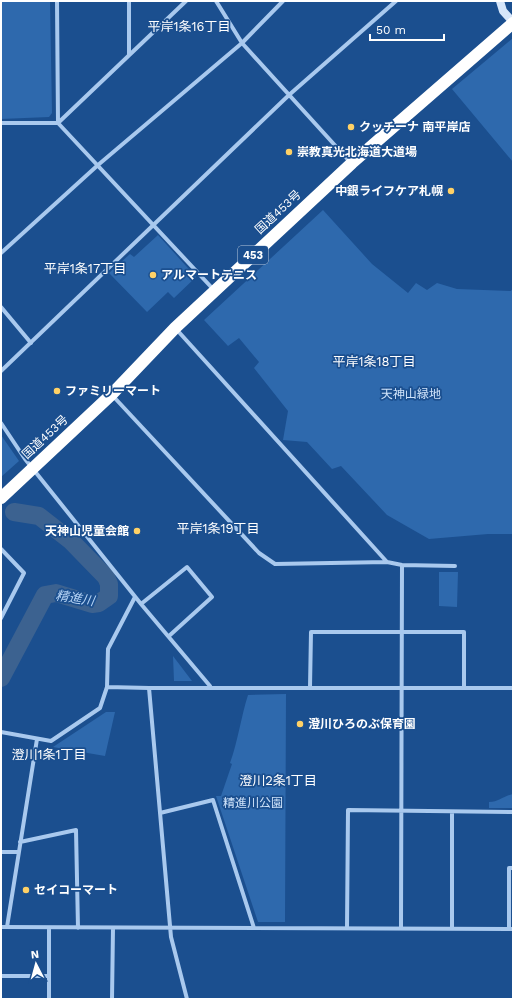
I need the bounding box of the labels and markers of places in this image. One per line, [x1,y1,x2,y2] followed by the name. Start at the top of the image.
[359,120,470,134] place label: クッチーナ 南平岸店
[346,122,356,132] marker: クッチーナ 南平岸店
[297,145,417,159] place label: 崇教真光北海道大道場
[284,147,294,157] marker: 崇教真光北海道大道場
[335,184,443,198] place label: 中銀ライフケア札幌
[446,186,456,196] marker: 中銀ライフケア札幌
[161,268,257,282] place label: アルマートテニス
[148,270,158,280] marker: アルマートテニス
[65,384,161,398] place label: ファミリーマート
[52,386,62,396] marker: ファミリーマート
[45,524,129,538] place label: 天神山児童会館
[132,526,142,536] marker: 天神山児童会館
[308,717,416,731] place label: 澄川ひろのぶ保育園
[295,719,305,729] marker: 澄川ひろのぶ保育園
[34,883,118,897] place label: セイコーマート
[21,885,31,895] marker: セイコーマート

